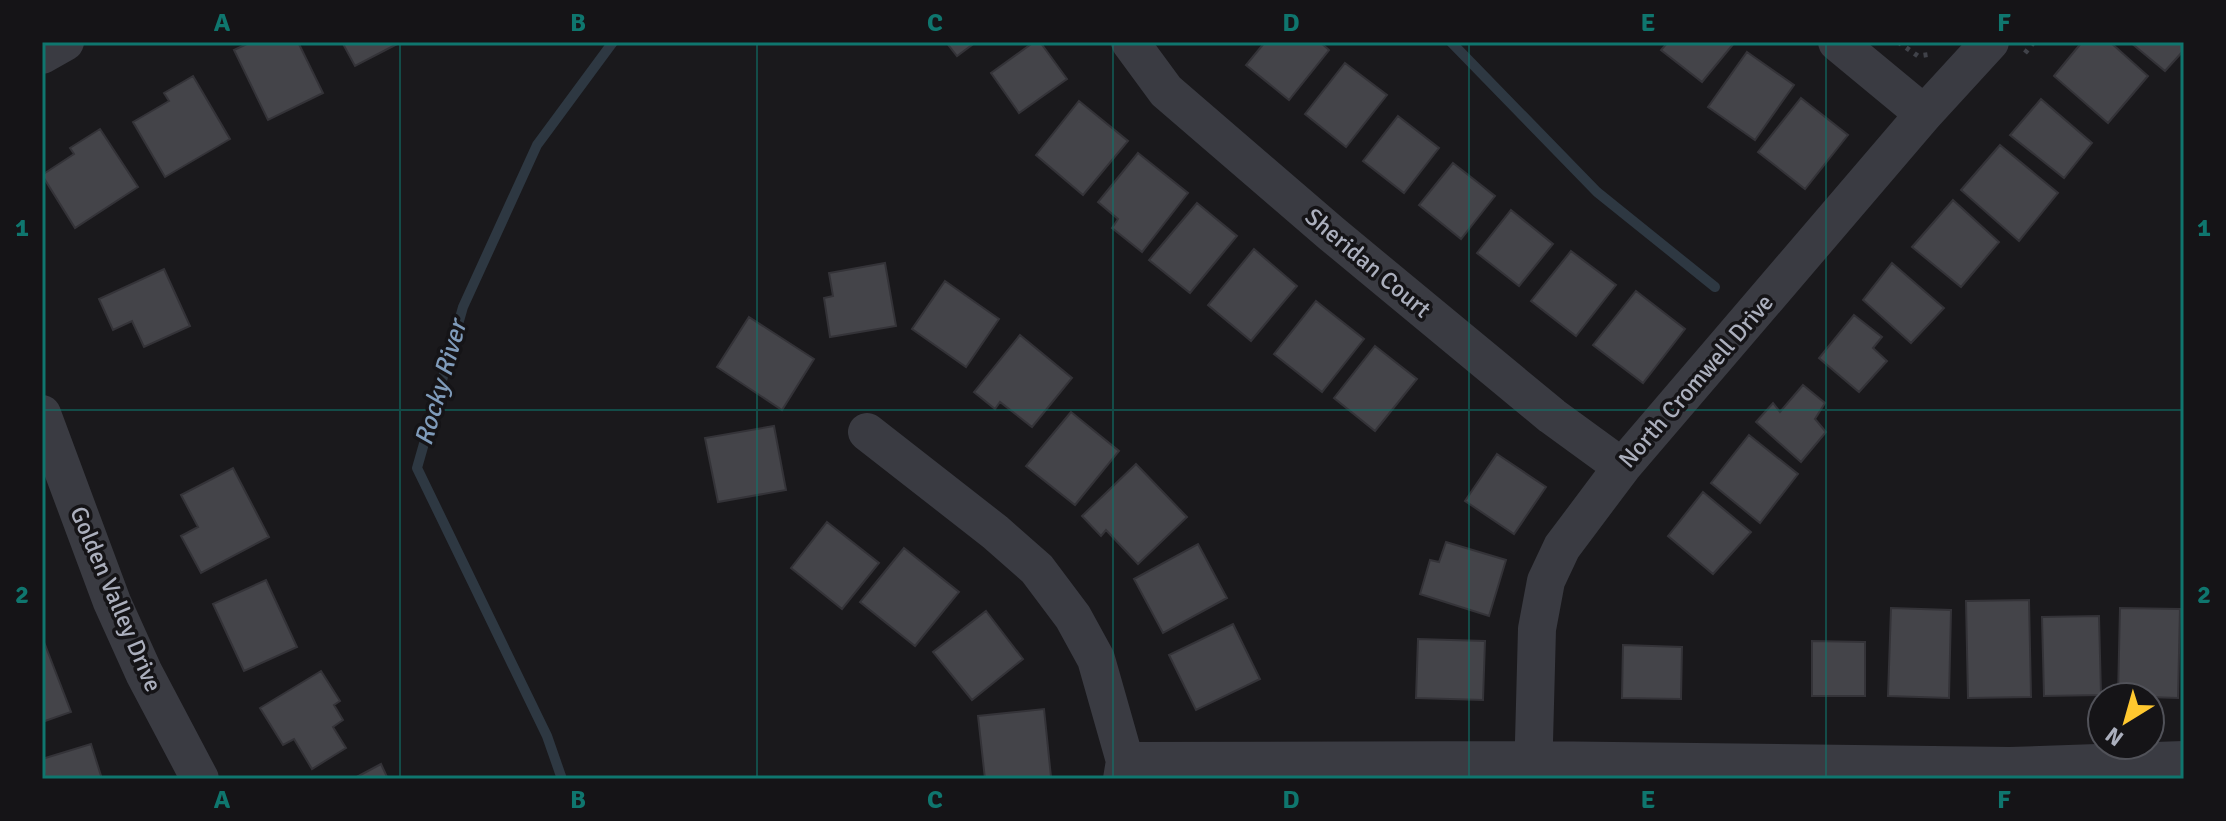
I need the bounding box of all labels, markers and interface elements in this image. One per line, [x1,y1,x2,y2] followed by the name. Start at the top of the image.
[214,7,231,39] text: A
[570,7,586,39] text: B
[927,7,943,39] text: C
[1282,7,1300,39] text: D
[1641,7,1655,39] text: E
[1997,7,2011,39] text: F
[1299,202,1437,324] street label: Sheridan Court
[15,212,29,244] text: 1
[2197,212,2211,244] text: 1
[1612,288,1780,474] street label: North Cromwell Drive
[408,314,475,449] water label: Rocky River
[63,502,169,696] street label: Golden Valley Drive
[15,579,29,611] text: 2
[2197,579,2211,611] text: 2
[2086,681,2166,761] north arrow
[2100,721,2129,752] text: N
[214,784,231,816] text: A
[570,784,586,816] text: B
[927,784,943,816] text: C
[1282,784,1300,816] text: D
[1641,784,1655,816] text: E
[1997,784,2011,816] text: F

